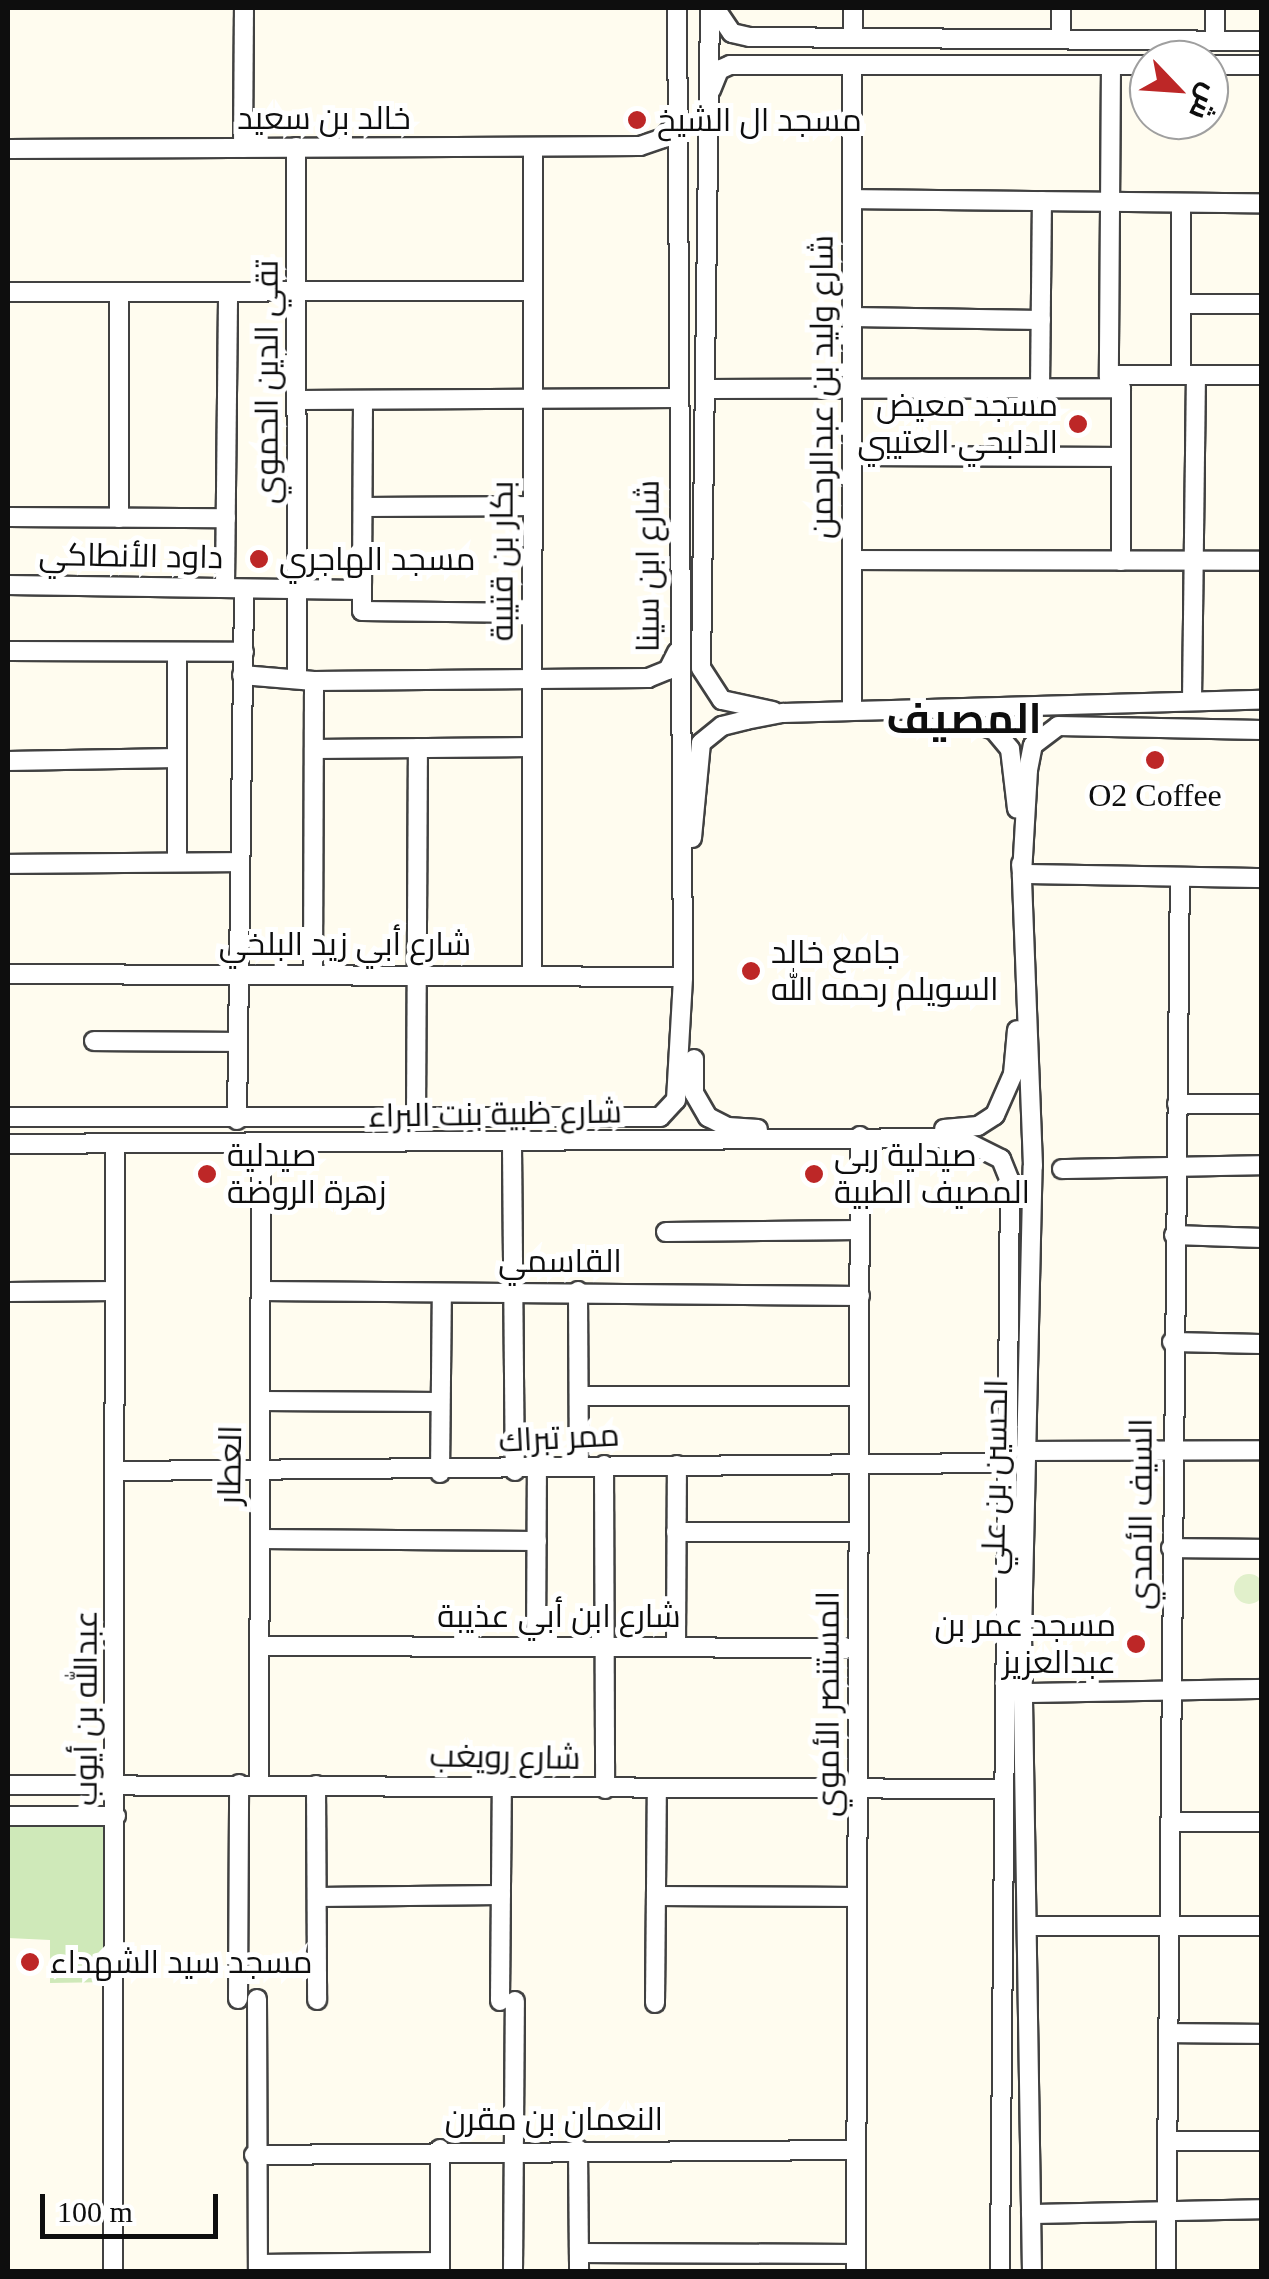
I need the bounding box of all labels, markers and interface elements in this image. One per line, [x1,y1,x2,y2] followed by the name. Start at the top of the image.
[1129,40,1229,140] north arrow
[1183,79,1226,125] text: ش
[237,99,411,137] street label: خالد بن سعيد
[657,101,862,139] place label: مسجد ال الشيخ
[626,109,648,131] marker: مسجد ال الشيخ
[803,235,841,539] street label: شارع وليد بن عبدالرحمن
[248,260,286,504] street label: تقي الدين الحموي
[858,387,1058,462] place label: مسجد معيض الدلبحي العتيبي
[1067,413,1089,435] marker: مسجد معيض الدلبحي العتيبي
[629,480,667,652] street label: شارع ابن سينا
[483,481,521,641] street label: بكار بن قتيبة
[38,535,224,577] street label: داود الأنطاكي
[279,540,475,578] place label: مسجد الهاجري
[248,548,270,570] marker: مسجد الهاجري
[886,694,1042,744] district label: المصيف
[1144,749,1166,771] marker: O2 Coffee
[1088,776,1222,814] place label: O2 Coffee
[219,925,471,963] street label: شارع أبي زيد البلخي
[771,934,998,1009] place label: جامع خالد السويلم رحمه الله
[740,960,762,982] marker: جامع خالد السويلم رحمه الله
[368,1093,622,1135] street label: شارع ظبية بنت البراء
[227,1137,386,1212] place label: صيدلية زهرة الروضة
[834,1137,1030,1212] place label: صيدلية ربى المصيف الطبية
[196,1163,218,1185] marker: صيدلية زهرة الروضة
[803,1163,825,1185] marker: صيدلية ربى المصيف الطبية
[498,1242,622,1280] street label: القاسمي
[974,1379,1016,1575] street label: الحسين بن علي
[498,1416,620,1460] street label: ممر تبراك
[1122,1418,1160,1610] street label: السيف الأمدي
[210,1425,250,1505] street label: العطار
[809,1591,847,1817] street label: المستنصر الأموي
[437,1597,681,1635] street label: شارع ابن أبي عذيبة
[934,1607,1116,1682] place label: مسجد عمر بن عبدالعزيز
[67,1610,105,1806] street label: عبدالله بن أيوب
[1125,1633,1147,1655] marker: مسجد عمر بن عبدالعزيز
[429,1736,581,1778] street label: شارع رويغب
[50,1943,313,1981] place label: مسجد سيد الشهداء
[19,1951,41,1973] marker: مسجد سيد الشهداء
[445,2100,663,2138] street label: النعمان بن مقرن
[45,2174,222,2236] scale bar
[57,2195,133,2228] text: 100 m

